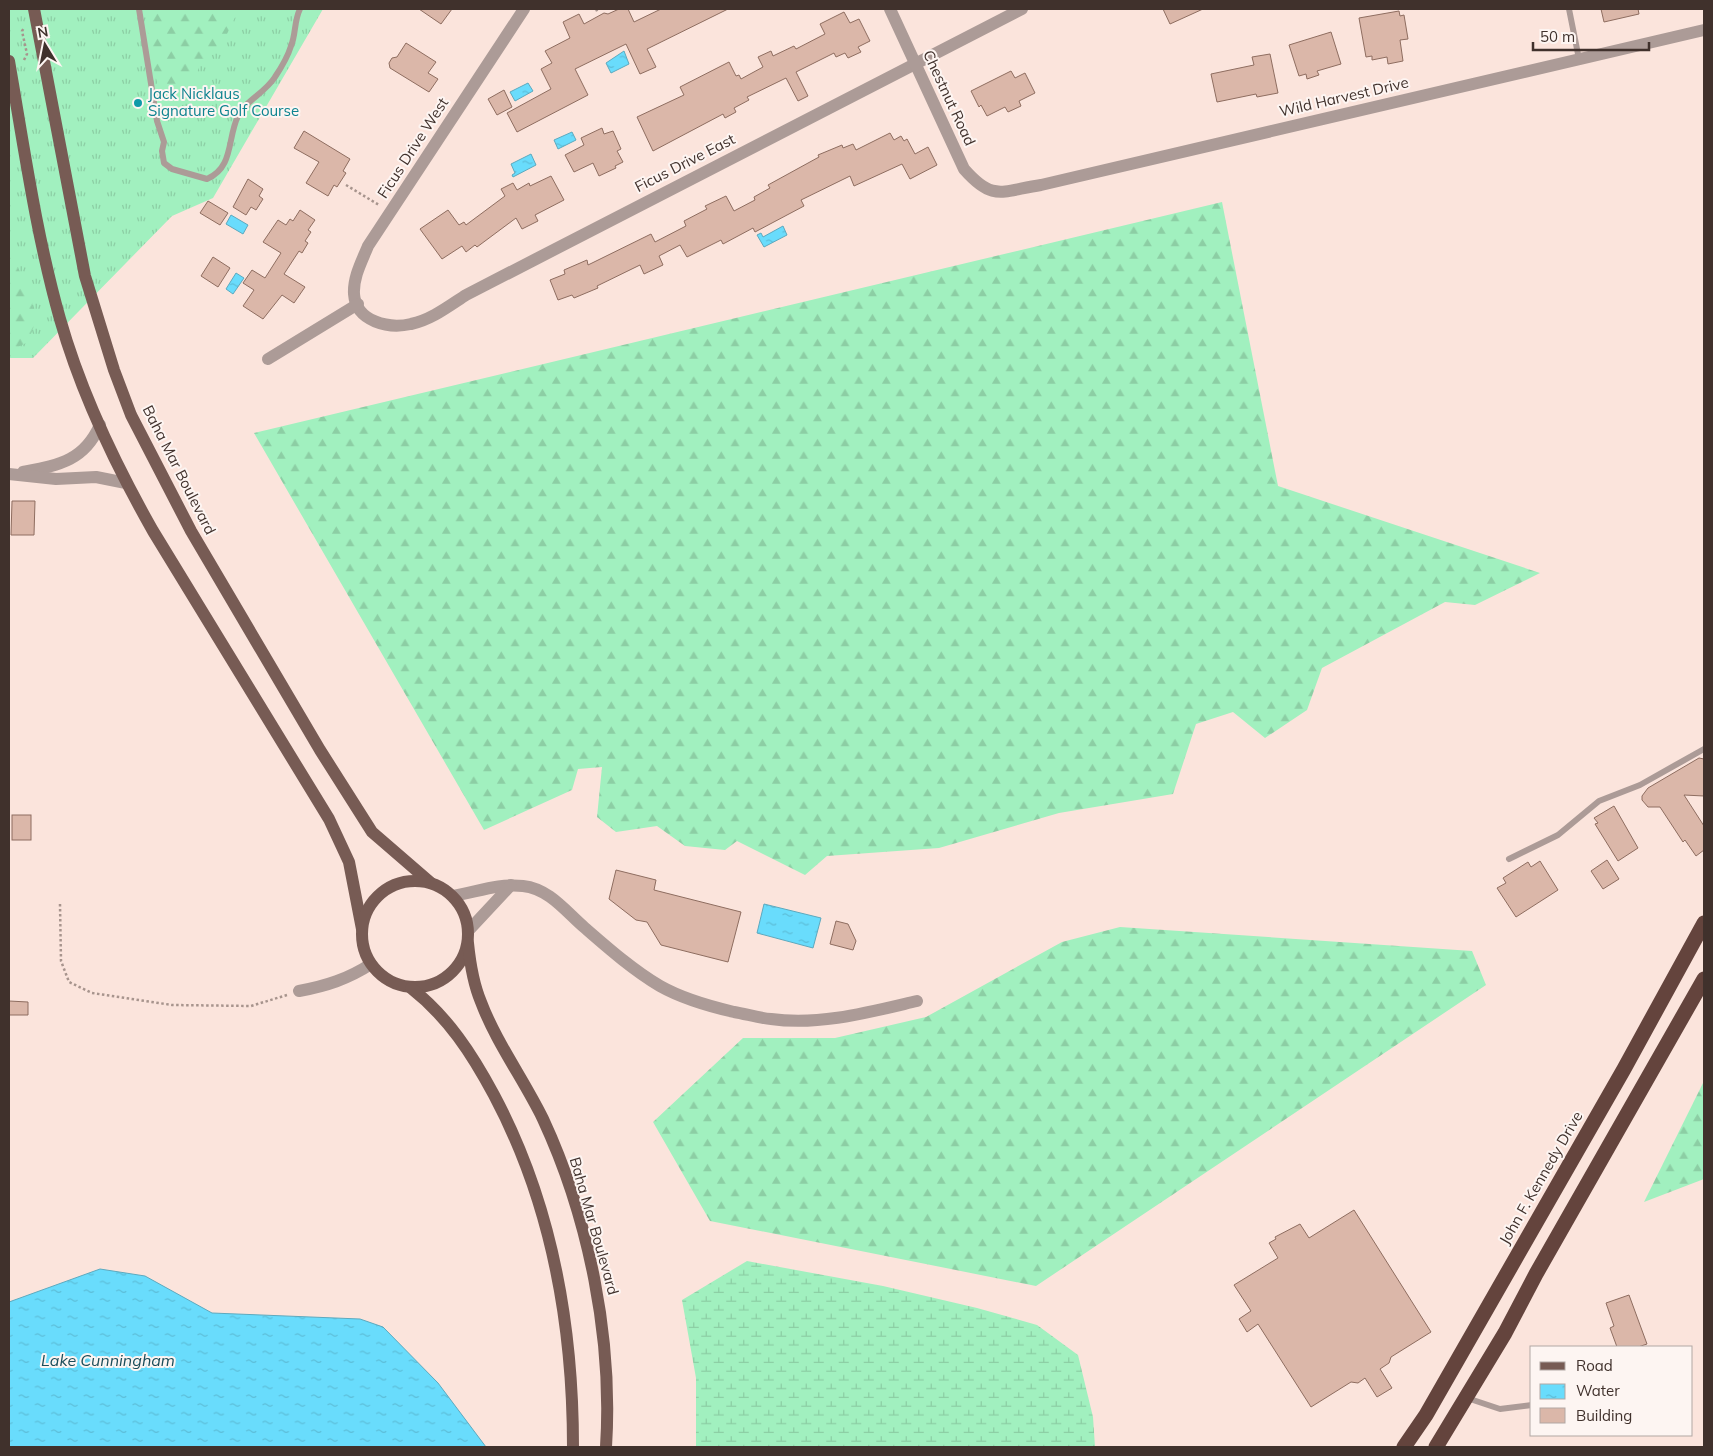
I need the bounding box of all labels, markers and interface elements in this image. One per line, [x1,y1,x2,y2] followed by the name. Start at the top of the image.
[20,20,70,70] north arrow
[1533,20,1649,52] scale bar
[36,22,50,42] text: N
[1540,27,1575,46] text: 50 m
[919,47,980,149] street label: Chestnut Road
[1277,72,1410,121] street label: Wild Harvest Drive
[148,84,299,120] place label: Jack Nicklaus Signature Golf Course
[373,94,452,202] street label: Ficus Drive West
[132,97,144,109] marker: Jack Nicklaus Signature Golf Course
[631,129,738,196] street label: Ficus Drive East
[139,402,220,538] street label: Baha Mar Boulevard
[1495,1108,1586,1248] street label: John F. Kennedy Drive
[566,1155,623,1297] street label: Baha Mar Boulevard
[1530,1346,1693,1436] legend
[41,1350,175,1370] water label: Lake Cunningham
[1576,1356,1613,1375] text: Road
[1576,1381,1620,1400] text: Water
[1576,1406,1632,1425] text: Building

